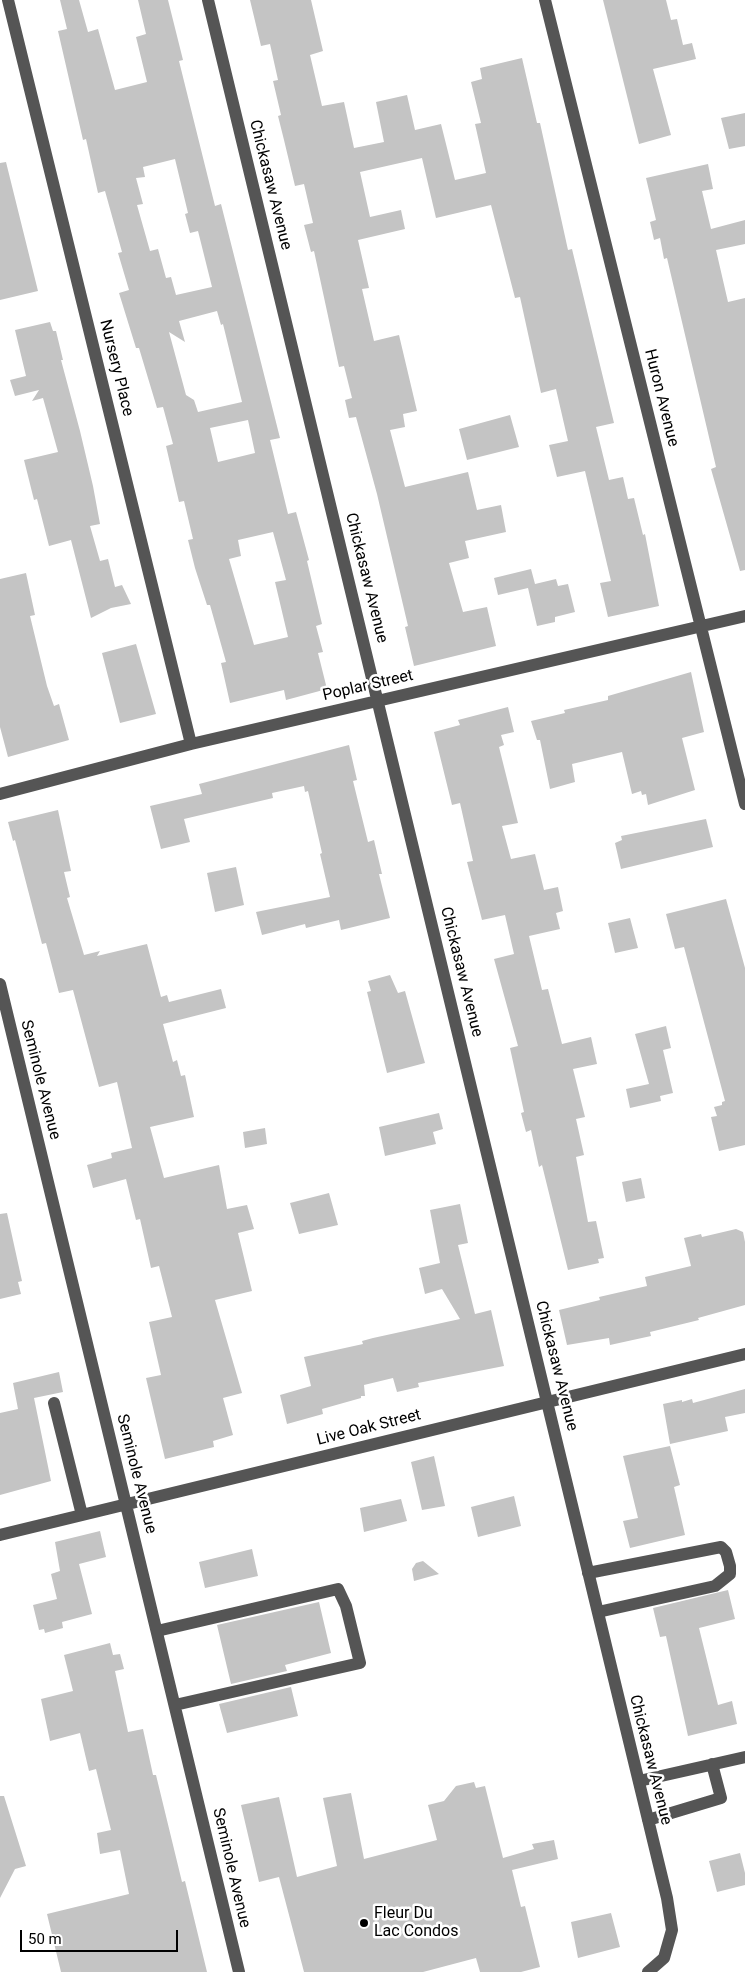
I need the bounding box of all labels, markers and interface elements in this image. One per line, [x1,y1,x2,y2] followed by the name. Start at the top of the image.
[245,118,295,252] street label: Chickasaw Avenue
[95,318,137,418] street label: Nursery Place
[640,347,682,449] street label: Huron Avenue
[341,511,391,645] street label: Chickasaw Avenue
[321,666,415,706] street label: Poplar Street
[436,905,486,1039] street label: Chickasaw Avenue
[16,1018,64,1142] street label: Seminole Avenue
[531,1299,581,1433] street label: Chickasaw Avenue
[315,1406,423,1450] street label: Live Oak Street
[112,1412,160,1536] street label: Seminole Avenue
[625,1693,675,1827] street label: Chickasaw Avenue
[208,1806,254,1930] street label: Seminole Avenue
[374,1904,458,1942] place label: Fleur Du Lac Condos
[358,1917,370,1929] marker: Fleur Du Lac Condos
[22,1920,180,1952] scale bar
[28,1930,62,1948] text: 50 m

